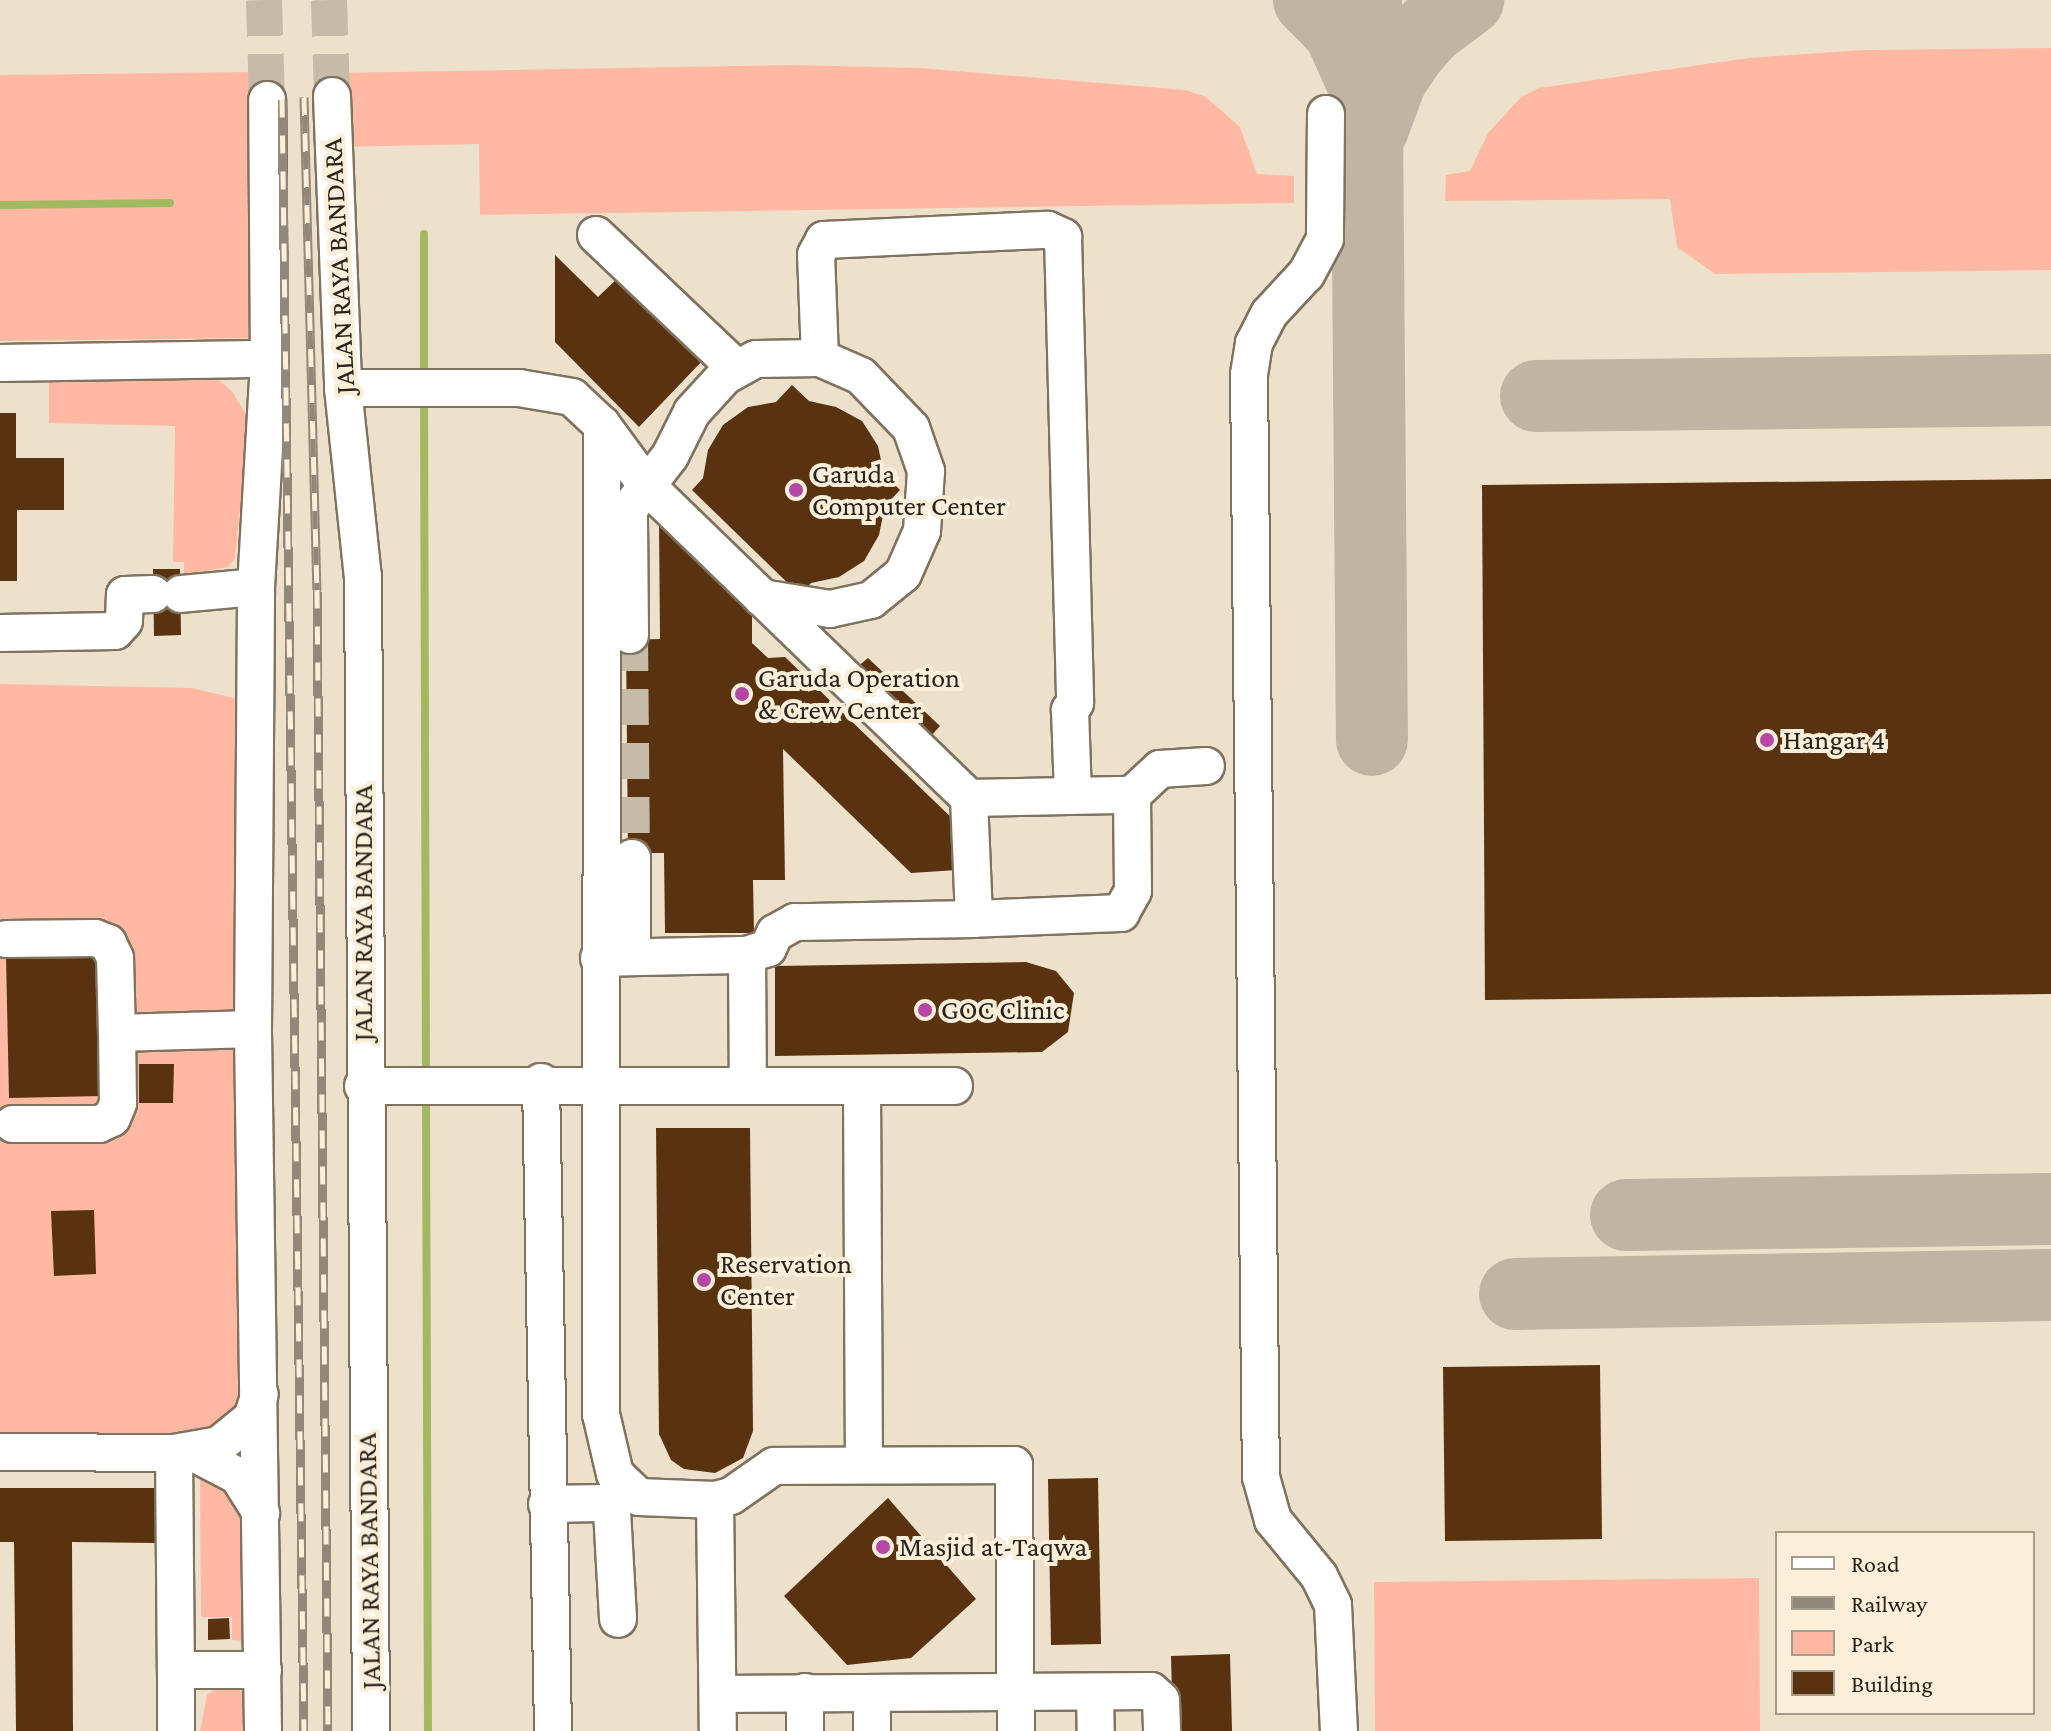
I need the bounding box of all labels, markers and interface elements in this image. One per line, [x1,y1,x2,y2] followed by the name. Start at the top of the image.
[316,137,362,395] street label: JALAN RAYA BANDARA
[812,457,1006,523] place label: Garuda Computer Center
[787,481,805,499] marker: Garuda Computer Center
[758,661,960,727] place label: Garuda Operation & Crew Center
[733,685,751,703] marker: Garuda Operation & Crew Center
[1783,723,1885,757] place label: Hangar 4
[1758,731,1776,749] marker: Hangar 4
[346,785,380,1041] street label: JALAN RAYA BANDARA
[941,993,1064,1027] place label: GOC Clinic
[916,1001,934,1019] marker: GOC Clinic
[720,1247,852,1313] place label: Reservation Center
[695,1271,713,1289] marker: Reservation Center
[350,1432,388,1690] street label: JALAN RAYA BANDARA
[899,1530,1087,1564] place label: Masjid at-Taqwa
[1775,1531,2035,1715] legend
[874,1538,892,1556] marker: Masjid at-Taqwa
[1851,1550,1900,1577] text: Road
[1851,1590,1927,1617] text: Railway
[1851,1630,1894,1657] text: Park
[1851,1670,1933,1697] text: Building

